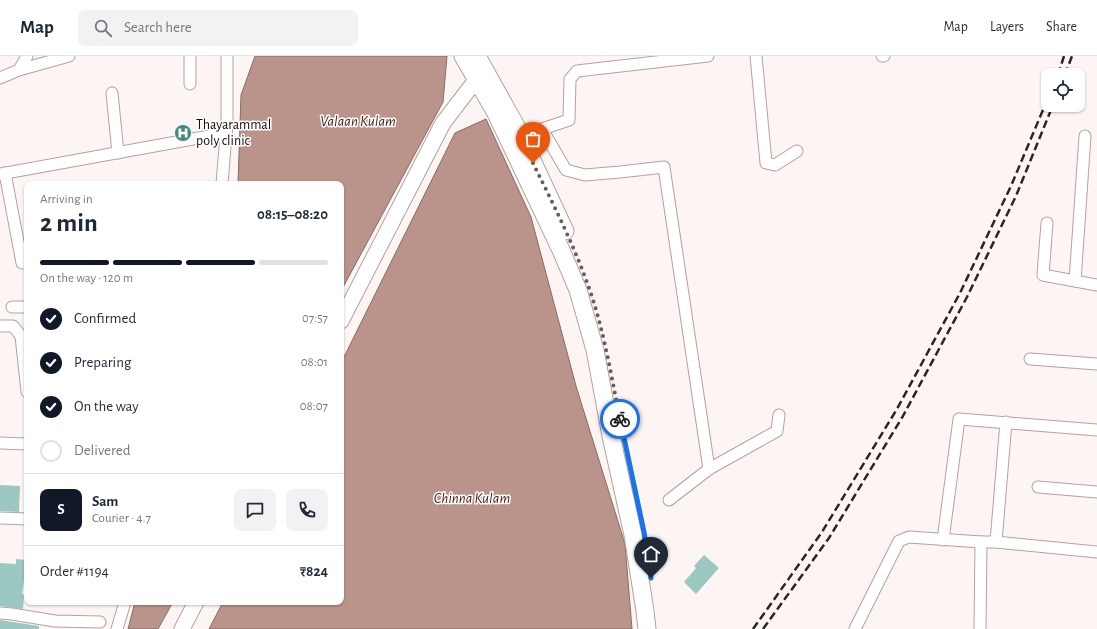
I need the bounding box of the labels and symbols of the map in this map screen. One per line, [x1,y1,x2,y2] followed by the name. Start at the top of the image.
[320,114,396,129] water label: Valaan Kulam
[196,118,271,148] place label: Thayarammal poly clinic
[516,122,550,163] pin
[173,123,193,143] hospital icon: Thayarammal poly clinic
[600,399,640,439] courier
[434,491,510,506] water label: Chinna Kulam
[634,537,668,578] pin

